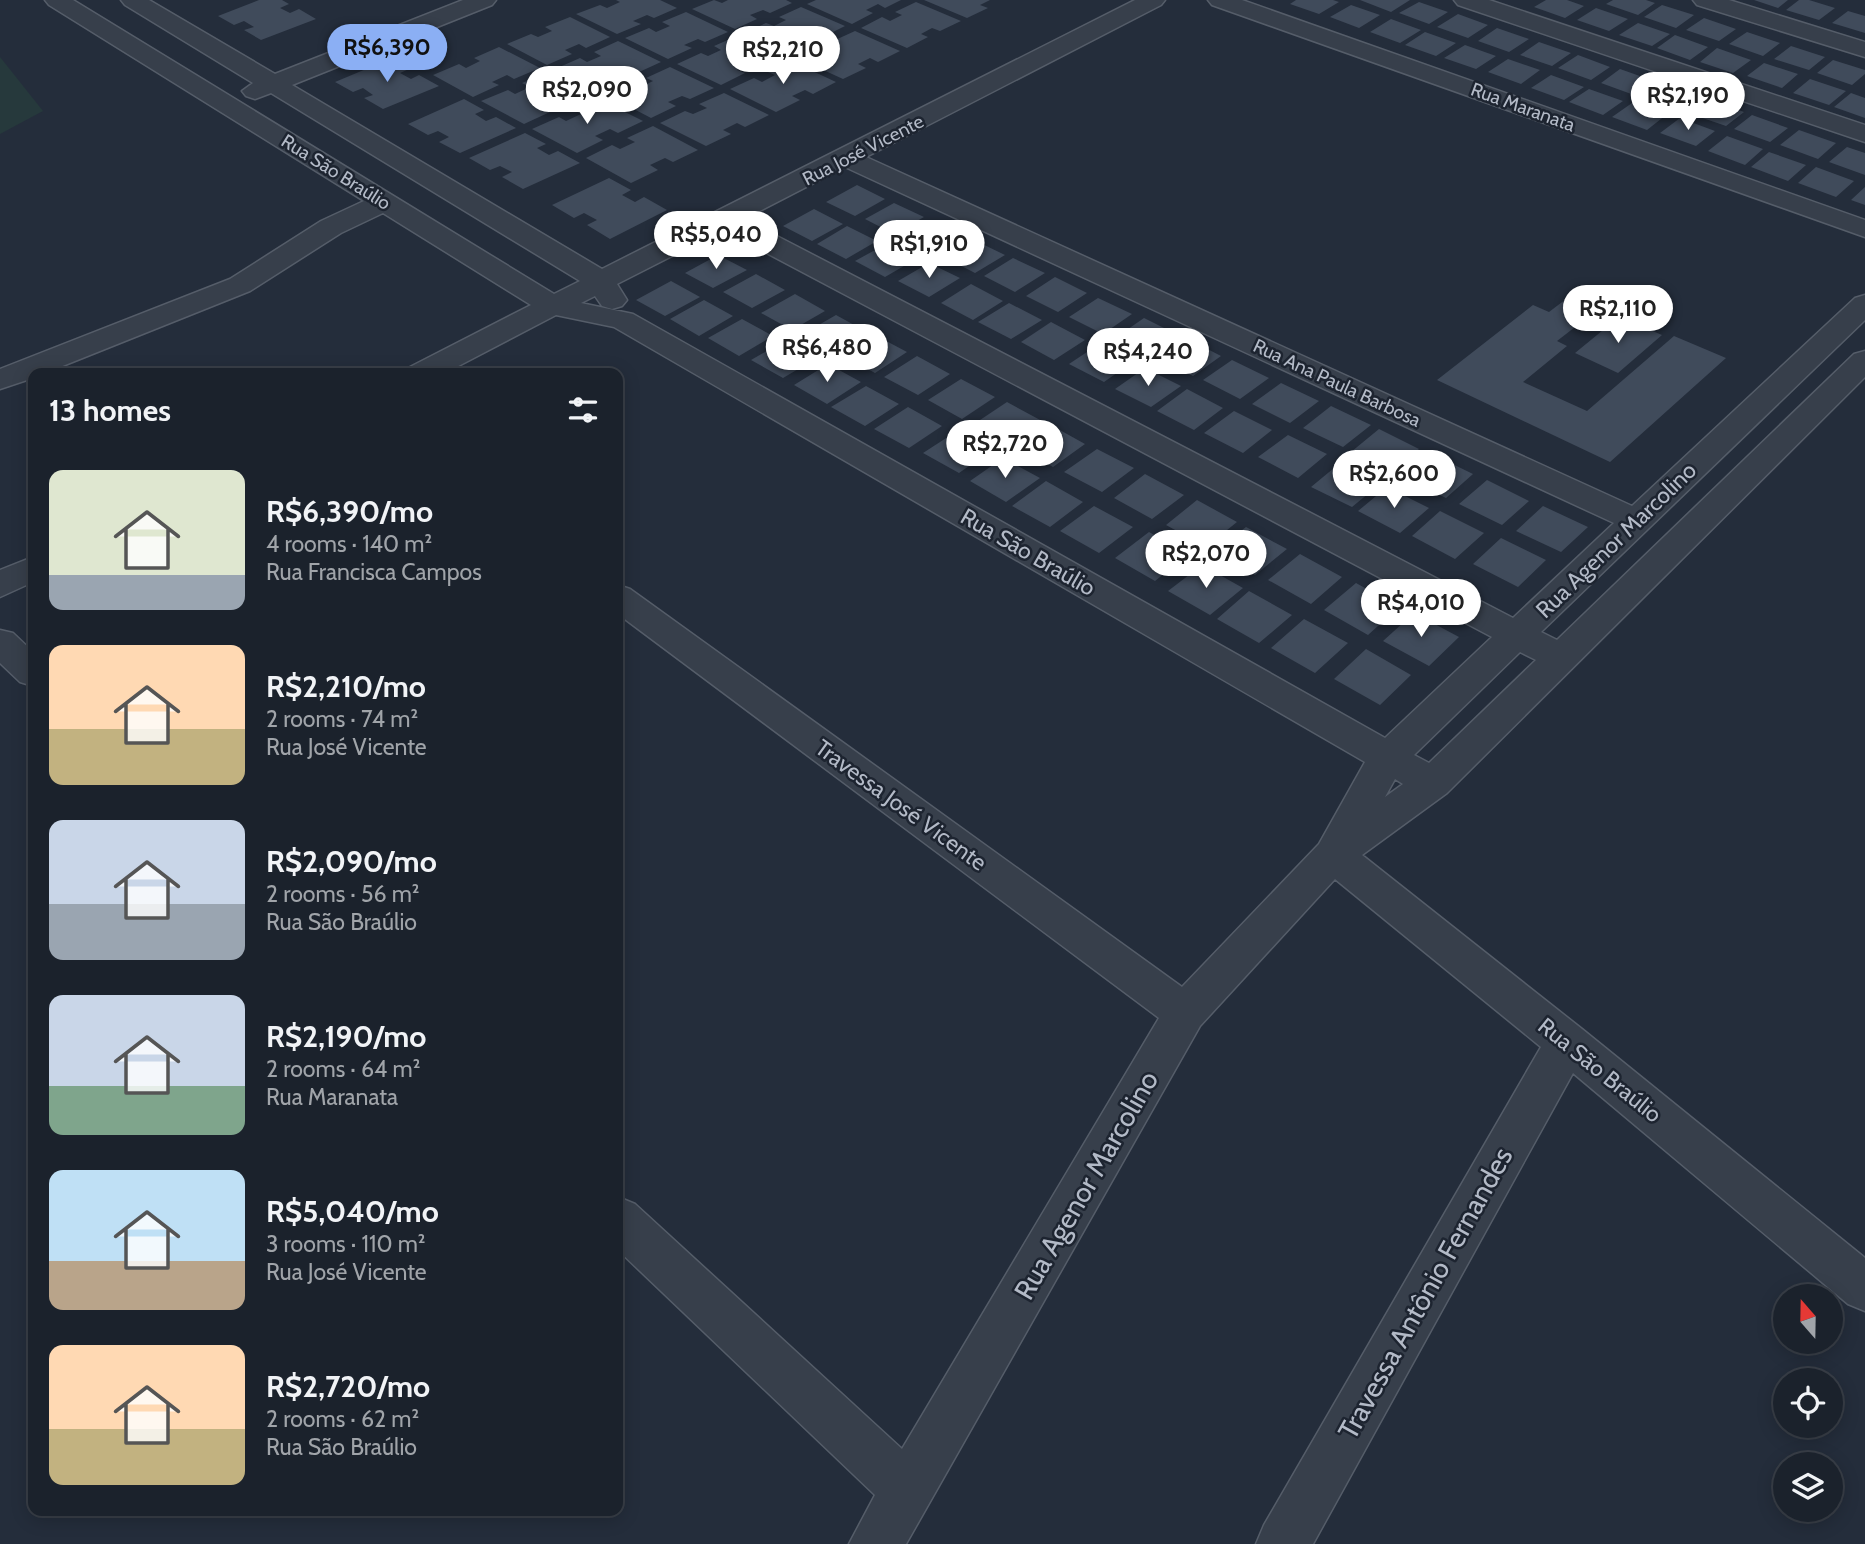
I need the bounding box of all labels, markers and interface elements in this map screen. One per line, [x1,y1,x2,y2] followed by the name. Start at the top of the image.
[322,24,452,84] pin: R$6,390
[718,27,848,86] pin: R$2,210
[343,33,431,61] text: R$6,390
[742,35,824,63] text: R$2,210
[522,66,652,126] pin: R$2,090
[1623,72,1753,132] pin: R$2,190
[542,75,632,103] text: R$2,090
[1468,78,1578,136] street label: Rua Maranata
[1647,81,1729,109] text: R$2,190
[799,110,928,190] street label: Rua José Vicente
[277,129,395,215] street label: Rua São Braúlio
[651,212,781,271] pin: R$5,040
[670,220,762,248] text: R$5,040
[864,220,994,280] pin: R$1,910
[890,229,968,257] text: R$1,910
[1553,286,1683,345] pin: R$2,110
[1579,294,1657,322] text: R$2,110
[762,324,892,384] pin: R$6,480
[1083,328,1213,388] pin: R$4,240
[782,333,872,361] text: R$6,480
[1250,334,1424,432] street label: Rua Ana Paula Barbosa
[1103,337,1193,365] text: R$4,240
[564,391,602,429] icon: filters
[49,392,171,429] text: 13 homes
[940,420,1070,480] pin: R$2,720
[962,429,1048,457] text: R$2,720
[1329,450,1459,510] pin: R$2,600
[1530,456,1702,624] street label: Rua Agenor Marcolino
[1349,459,1439,487] text: R$2,600
[266,493,433,530] text: R$6,390/mo
[105,498,189,582] icon: home
[956,502,1100,602] street label: Rua São Braúlio
[266,530,432,558] text: 4 rooms · 140 m²
[1141,530,1271,590] pin: R$2,070
[1161,539,1251,567] text: R$2,070
[266,558,482,586] text: Rua Francisca Campos
[1356,580,1486,639] pin: R$4,010
[1377,588,1465,616] text: R$4,010
[266,668,426,705] text: R$2,210/mo
[105,673,189,757] icon: home
[266,705,418,733] text: 2 rooms · 74 m²
[266,733,427,761] text: Rua José Vicente
[810,733,992,877] street label: Travessa José Vicente
[266,843,437,880] text: R$2,090/mo
[105,848,189,932] icon: home
[266,880,420,908] text: 2 rooms · 56 m²
[266,908,417,936] text: Rua São Braúlio
[1533,1012,1667,1128] street label: Rua São Braúlio
[266,1018,426,1055] text: R$2,190/mo
[105,1023,189,1107] icon: home
[266,1055,420,1083] text: 2 rooms · 64 m²
[1007,1065,1165,1305] street label: Rua Agenor Marcolino
[266,1083,398,1111] text: Rua Maranata
[1331,1141,1519,1445] street label: Travessa Antônio Fernandes
[266,1193,439,1230] text: R$5,040/mo
[105,1198,189,1282] icon: home
[266,1230,425,1258] text: 3 rooms · 110 m²
[266,1258,427,1286] text: Rua José Vicente
[1773,1284,1843,1354] north arrow
[1773,1284,1843,1522] map controls
[266,1368,430,1405] text: R$2,720/mo
[1773,1368,1843,1438] button: locate
[105,1373,189,1457] icon: home
[266,1405,419,1433] text: 2 rooms · 62 m²
[266,1433,417,1461] text: Rua São Braúlio
[1773,1452,1843,1522] button: layers

